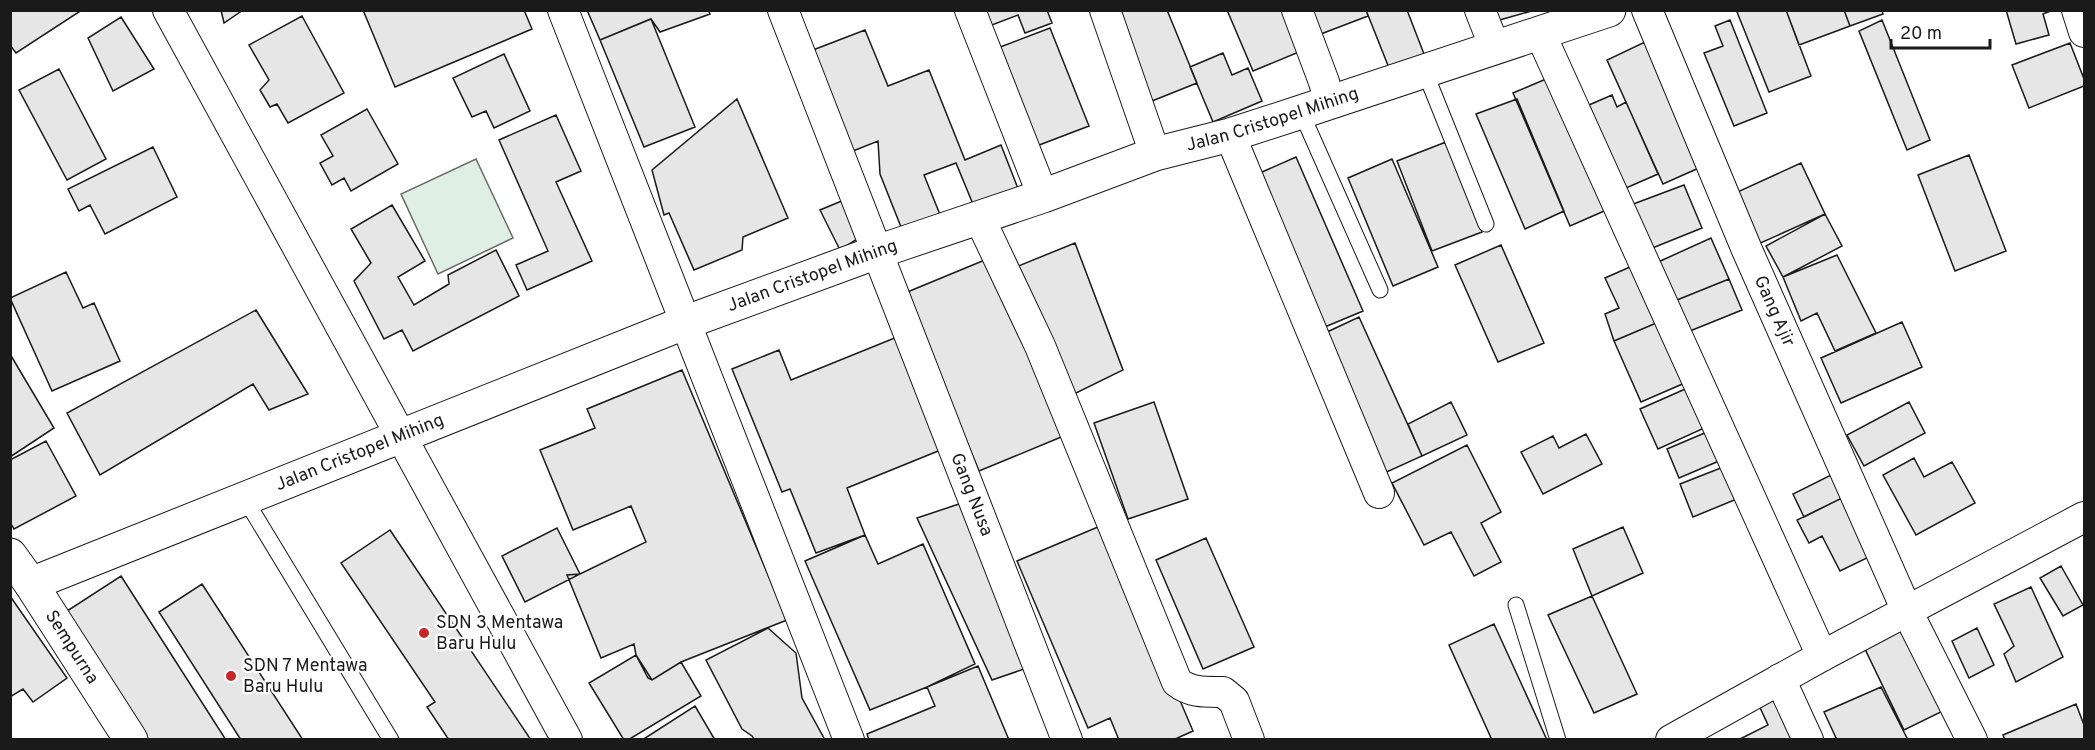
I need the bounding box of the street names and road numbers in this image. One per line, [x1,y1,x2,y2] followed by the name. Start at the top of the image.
[1184,82,1362,157] street label: Jalan Cristopel Mihing
[724,234,900,318] street label: Jalan Cristopel Mihing
[1748,272,1800,350] street label: Gang Ajir
[272,409,447,497] street label: Jalan Cristopel Mihing
[945,450,998,540] street label: Gang Nusa
[40,606,104,688] street label: Sempurna

